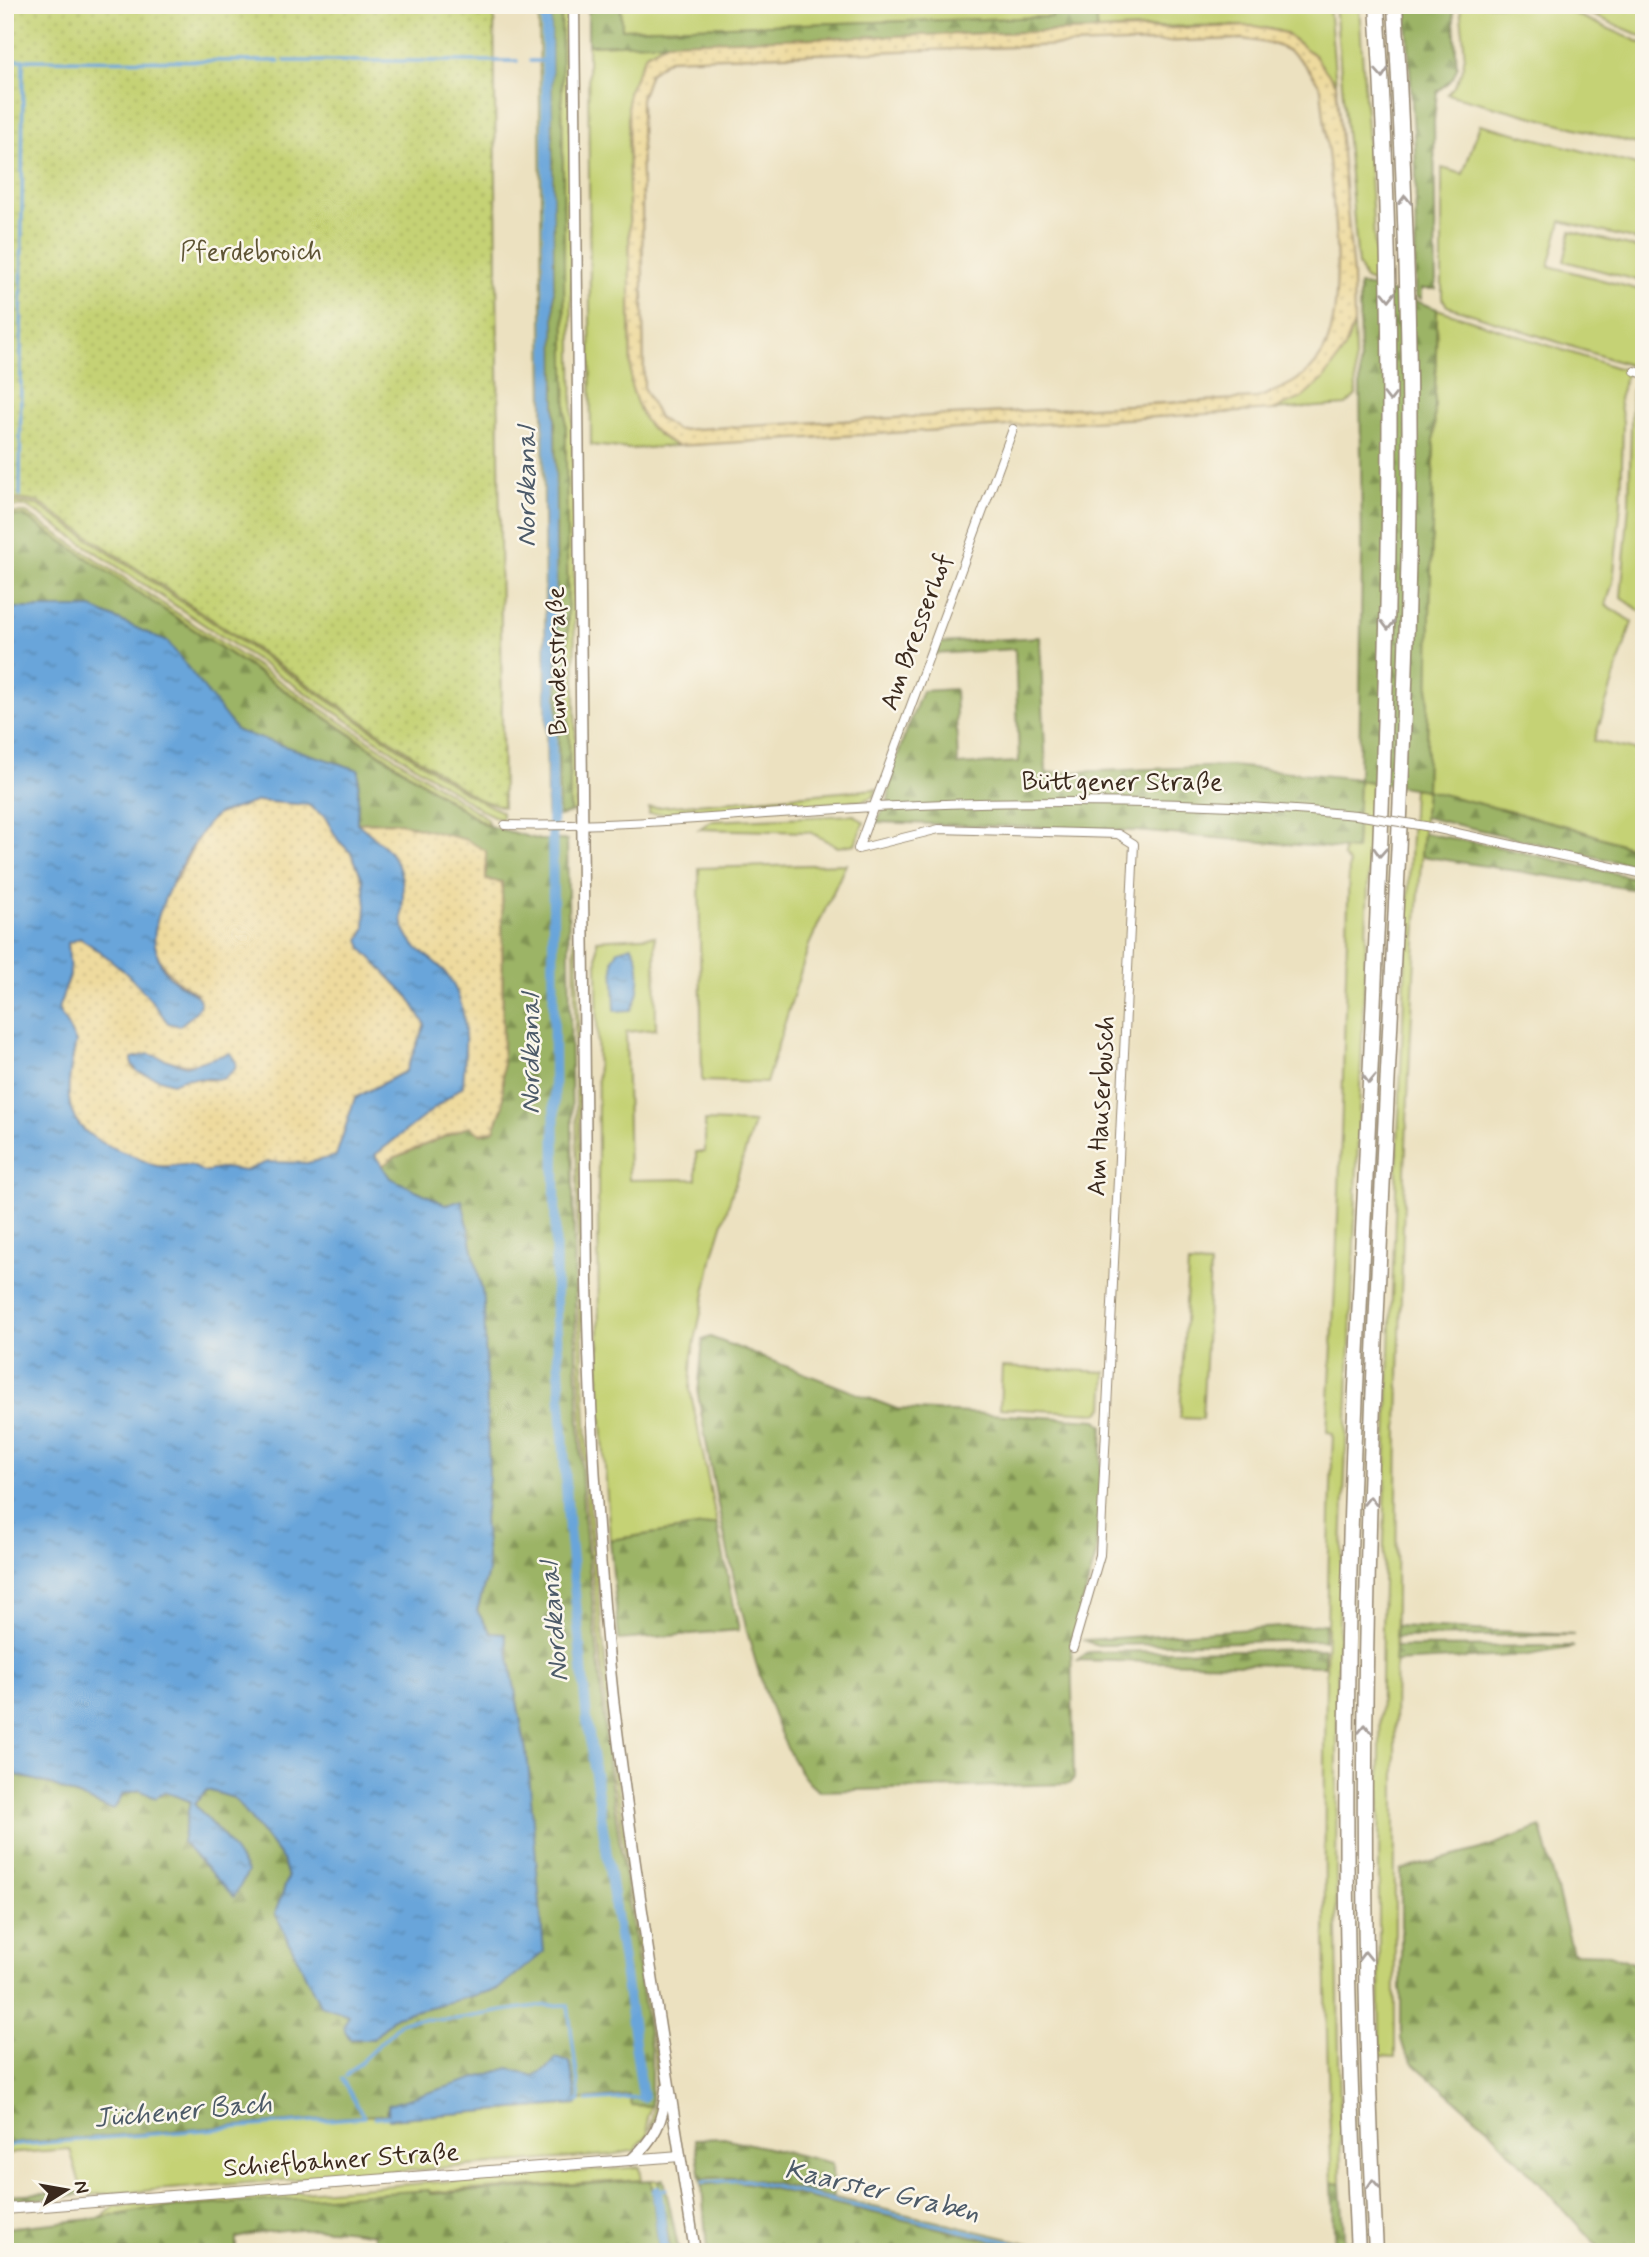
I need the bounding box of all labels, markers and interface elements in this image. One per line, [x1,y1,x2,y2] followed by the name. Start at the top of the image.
[1374,68,1389,79] one-way arrow
[1397,194,1412,205] one-way arrow
[180,236,322,270] park label: Pferdebroich
[1382,291,1397,302] one-way arrow
[1382,393,1398,403] one-way arrow
[509,423,546,547] water label: Nordkanal
[873,549,961,715] street label: Am Bresserhof
[540,586,576,736] street label: Bundesstraße
[1381,620,1396,631] one-way arrow
[1021,766,1223,800] street label: Büttgener Straße
[1373,847,1388,858] one-way arrow
[513,990,550,1114] water label: Nordkanal
[1080,1015,1124,1197] street label: Am Hauserbusch
[1362,1074,1377,1085] one-way arrow
[1362,1496,1378,1506] one-way arrow
[531,1557,579,1684] water label: Nordkanal
[1358,1723,1373,1734] one-way arrow
[1358,1950,1373,1961] one-way arrow
[92,2086,274,2138] water label: Jüchener Bach
[222,2136,460,2186] street label: Schiefbahner Straße
[781,2152,983,2232] water label: Kaarster Graben
[32,2156,102,2226] north arrow
[68,2178,95,2196] text: N
[1365,2178,1380,2189] one-way arrow

